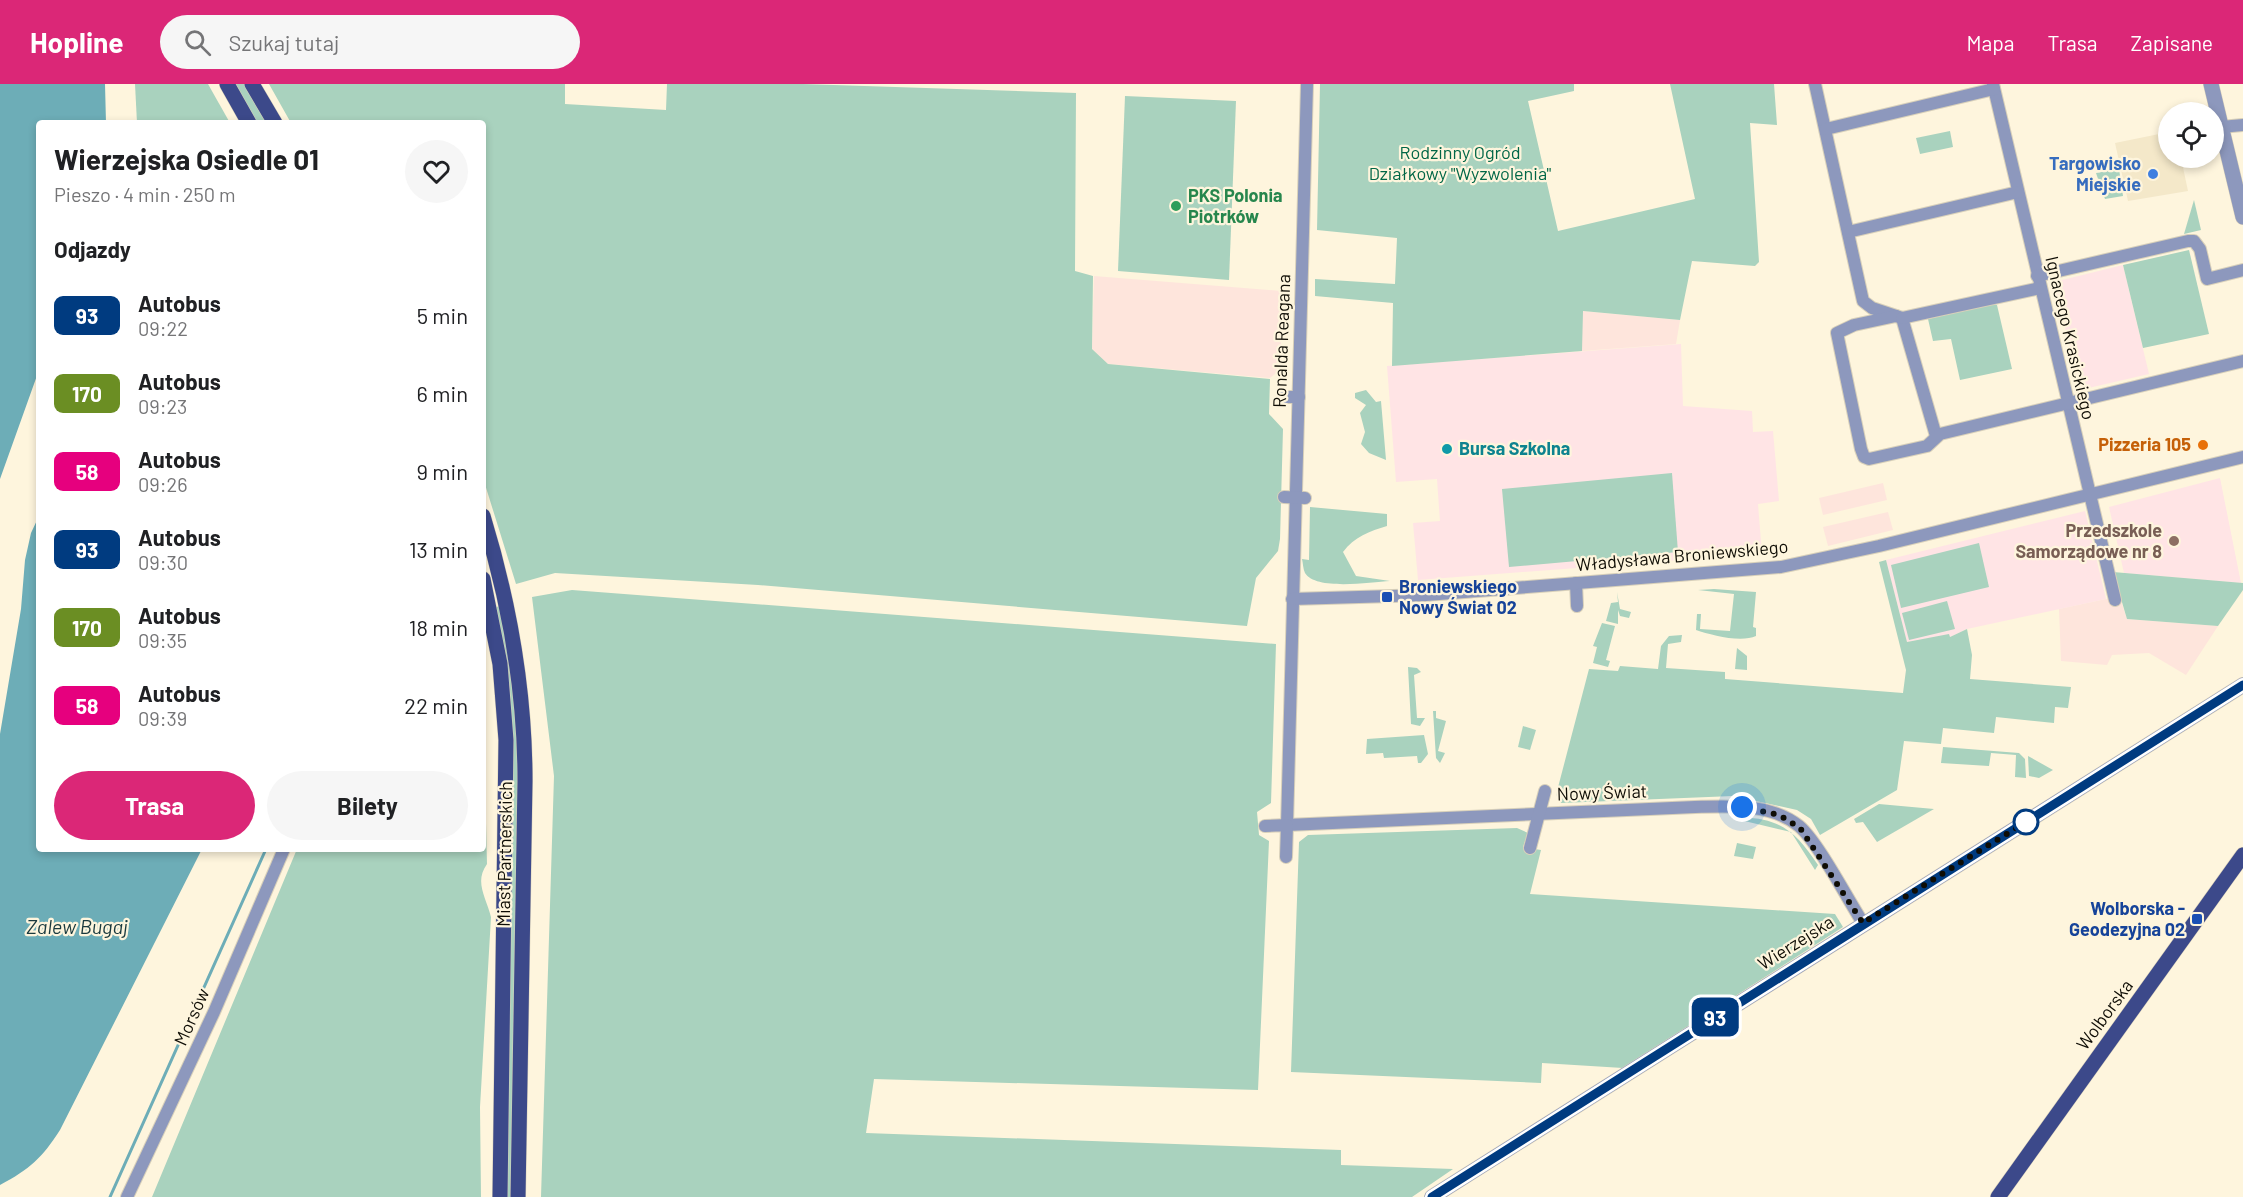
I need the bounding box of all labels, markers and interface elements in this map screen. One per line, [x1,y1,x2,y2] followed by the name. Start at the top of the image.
[160,15,580,69] search box
[30,25,124,59] text: Hopline
[181,26,214,59] icon: search
[229,29,339,55] text: Szukaj tutaj
[1967,30,2015,55] text: Mapa
[2048,30,2098,55] text: Trasa
[2131,30,2213,55] text: Zapisane
[2158,102,2224,168] map controls
[2158,102,2224,168] button: locate
[405,140,468,203] button: heart
[1369,141,1552,184] park label: Rodzinny Ogród Działkowy "Wyzwolenia"
[54,142,319,176] text: Wierzejska Osiedle 01
[2049,152,2141,195] place label: Targowisko Miejskie
[2146,167,2160,181] marker: Targowisko Miejskie
[54,182,236,206] text: Pieszo · 4 min · 250 m
[1188,184,1283,227] place label: PKS Polonia Piotrków
[1169,199,1183,213] marker: PKS Polonia Piotrków
[54,236,131,262] text: Odjazdy
[2041,254,2100,422] street label: Ignacego Krasickiego
[1268,274,1294,408] street label: Ronalda Reagana
[138,290,221,316] text: Autobus
[417,302,468,328] text: 5 min
[76,303,98,328] text: 93
[138,316,188,340] text: 09:22
[138,368,221,394] text: Autobus
[417,380,468,406] text: 6 min
[72,381,102,406] text: 170
[138,394,187,418] text: 09:23
[2098,433,2191,455] place label: Pizzeria 105
[1459,437,1570,459] place label: Bursa Szkolna
[2196,438,2210,452] marker: Pizzeria 105
[1440,442,1454,456] marker: Bursa Szkolna
[138,446,221,472] text: Autobus
[416,458,468,484] text: 9 min
[76,459,98,484] text: 58
[138,472,188,496] text: 09:26
[2015,519,2162,562] place label: Przedszkole Samorządowe nr 8
[138,524,221,550] text: Autobus
[2167,534,2181,548] marker: Przedszkole Samorządowe nr 8
[1575,535,1789,575] street label: Władysława Broniewskiego
[409,536,468,562] text: 13 min
[76,537,98,562] text: 93
[138,550,188,574] text: 09:30
[1399,575,1517,618] place label: Broniewskiego Nowy Świat 02
[1380,590,1394,604] marker: Broniewskiego Nowy Świat 02
[138,602,221,628] text: Autobus
[409,614,468,640] text: 18 min
[72,615,102,640] text: 170
[138,628,187,652] text: 09:35
[138,680,221,706] text: Autobus
[404,692,468,718] text: 22 min
[76,693,98,718] text: 58
[138,706,187,730] text: 09:39
[54,771,255,840] button: Trasa
[267,771,468,840] button: Bilety
[1556,779,1647,805] street label: Nowy Świat
[492,781,516,927] street label: Miast Partnerskich
[1727,792,1757,822] your location
[2013,809,2039,835] unlabelled marker
[2069,897,2185,940] place label: Wolborska - Geodezyjna 02
[1753,910,1837,974] street label: Wierzejska
[2190,912,2204,926] marker: Wolborska - Geodezyjna 02
[26,914,128,938] water label: Zalew Bugaj
[2071,975,2137,1054] street label: Wolborska
[169,985,213,1049] street label: Morsów
[1688,998,1742,1036] line badge: 93
[1704,1005,1726,1030] text: 93

